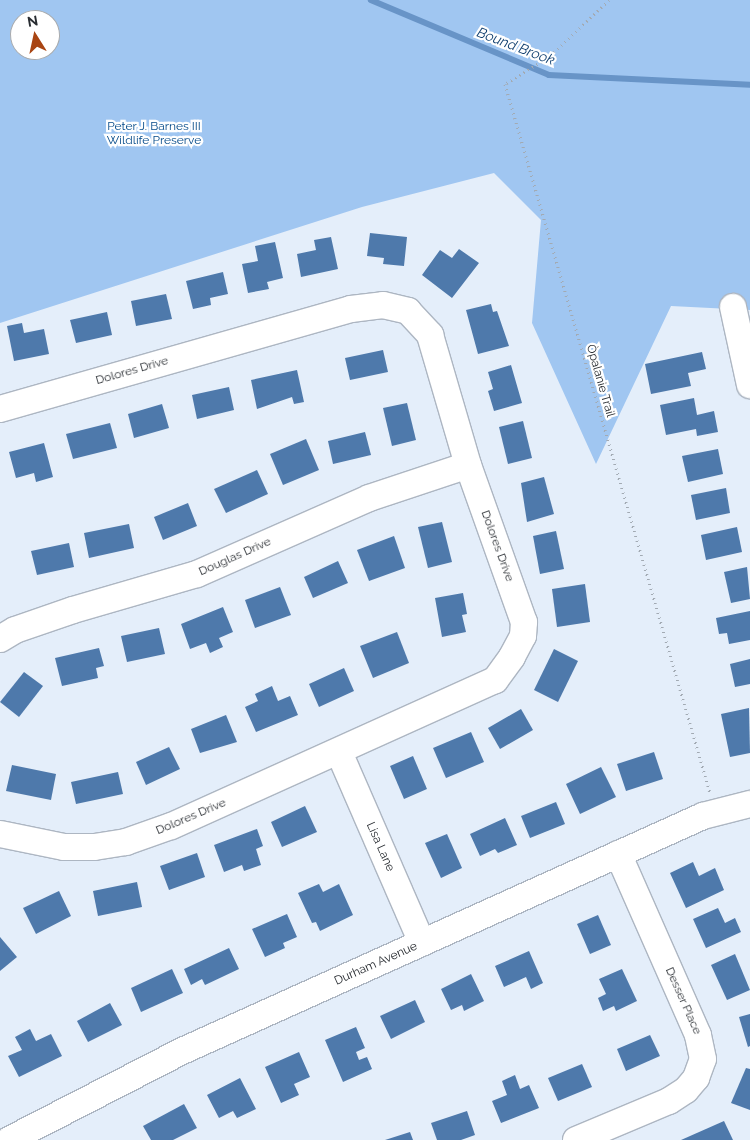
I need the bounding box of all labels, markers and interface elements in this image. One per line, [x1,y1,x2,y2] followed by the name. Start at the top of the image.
[10,10,60,60] north arrow
[26,12,39,30] text: N
[475,24,557,68] water label: Bound Brook
[107,120,201,148] park label: Peter J. Barnes III Wildlife Preserve
[583,343,617,419] street label: Òpalanie Trail
[94,354,170,388] street label: Dolores Drive
[477,508,517,584] street label: Dolores Drive
[197,535,273,579] street label: Douglas Drive
[154,796,228,838] street label: Dolores Drive
[363,820,397,874] street label: Lisa Lane
[332,939,420,989] street label: Durham Avenue
[662,965,704,1037] street label: Desser Place

